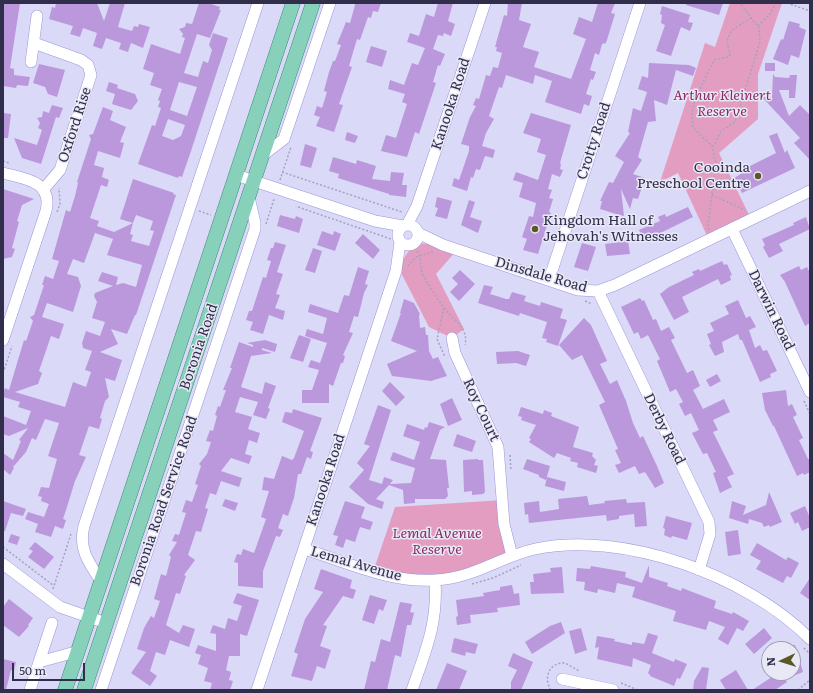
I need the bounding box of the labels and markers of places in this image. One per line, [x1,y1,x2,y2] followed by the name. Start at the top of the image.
[637,160,750,192] place label: Cooinda Preschool Centre
[753,171,763,181] marker: Cooinda Preschool Centre
[543,213,678,246] place label: Kingdom Hall of Jehovah's Witnesses
[530,224,540,234] marker: Kingdom Hall of Jehovah's Witnesses

